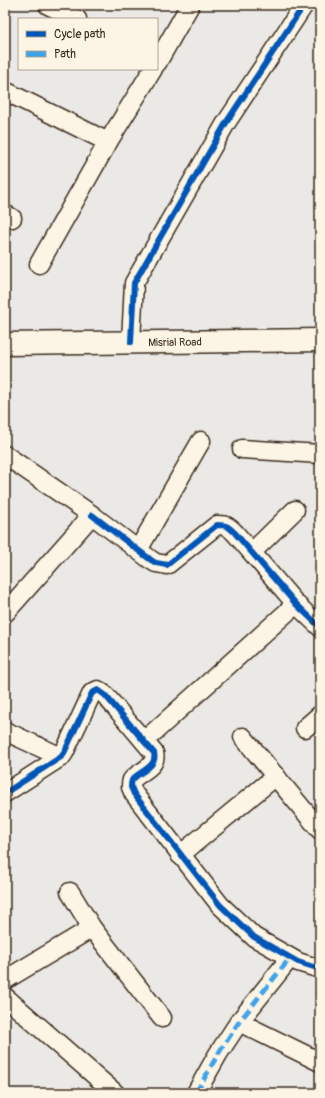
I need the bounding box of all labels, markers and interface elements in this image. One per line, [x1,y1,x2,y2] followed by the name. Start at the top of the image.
[18,18,158,70] legend
[54,27,106,42] text: Cycle path
[54,47,76,62] text: Path
[148,336,202,349] street label: Misrial Road

